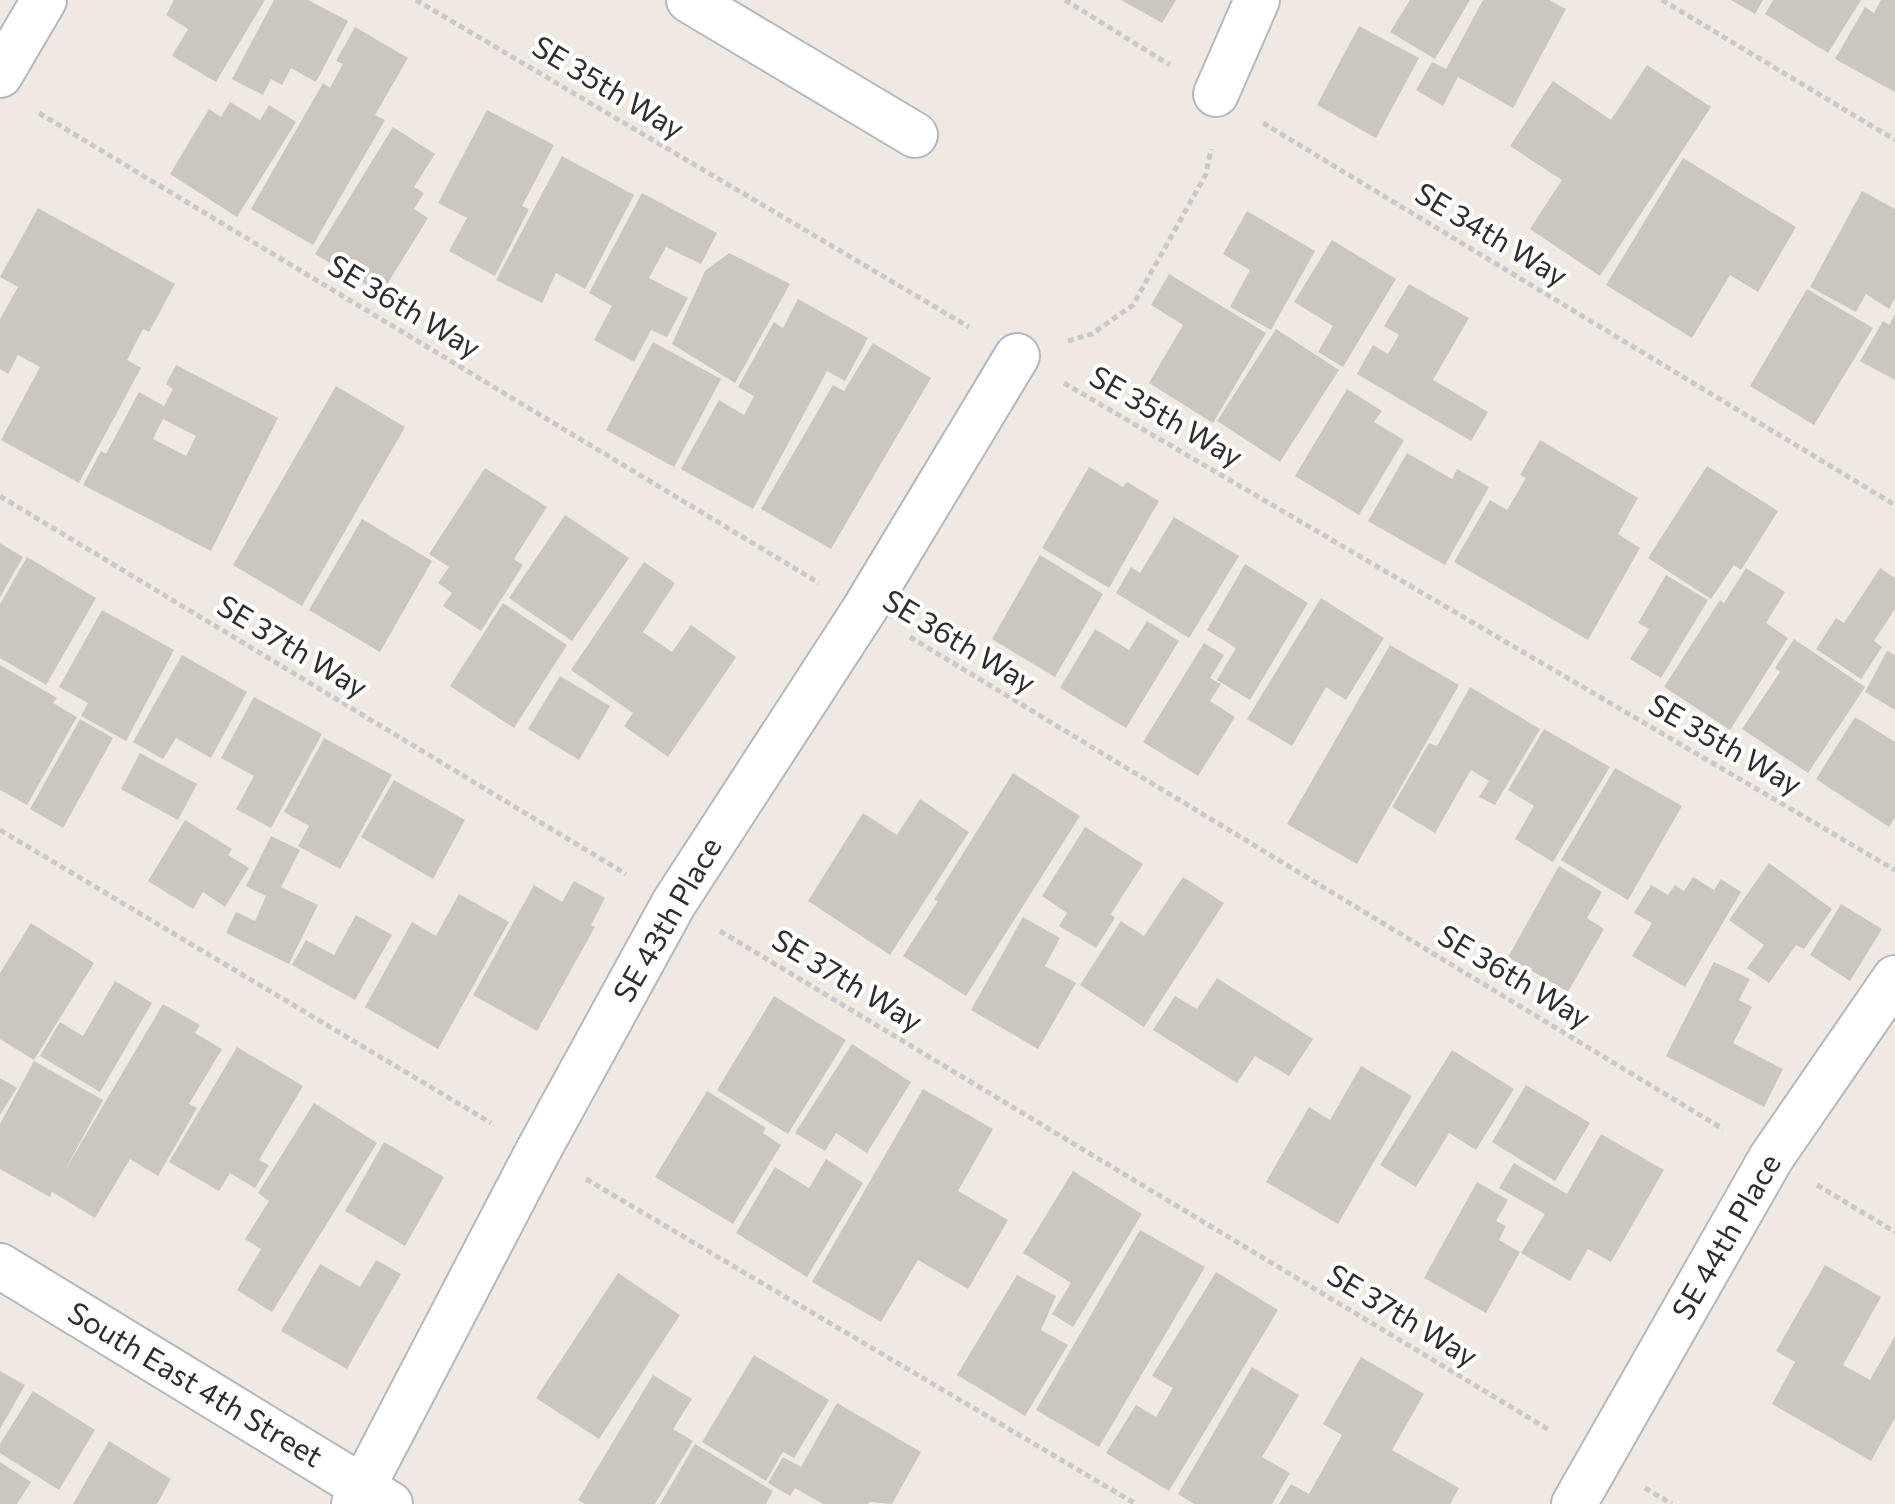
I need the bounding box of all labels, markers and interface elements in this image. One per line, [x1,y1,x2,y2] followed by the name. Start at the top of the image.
[527,26,692,146] street label: SE 35th Way
[1409,173,1575,293] street label: SE 34th Way
[322,245,488,365] street label: SE 36th Way
[1084,356,1250,474] street label: SE 35th Way
[877,580,1043,700] street label: SE 36th Way
[211,585,375,704] street label: SE 37th Way
[1643,684,1809,802] street label: SE 35th Way
[604,830,728,1008] street label: SE 43th Place
[1432,915,1598,1035] street label: SE 36th Way
[766,919,930,1038] street label: SE 37th Way
[1663,1146,1787,1325] street label: SE 44th Place
[1321,1254,1485,1373] street label: SE 37th Way
[62,1292,330,1474] street label: South East 4th Street

